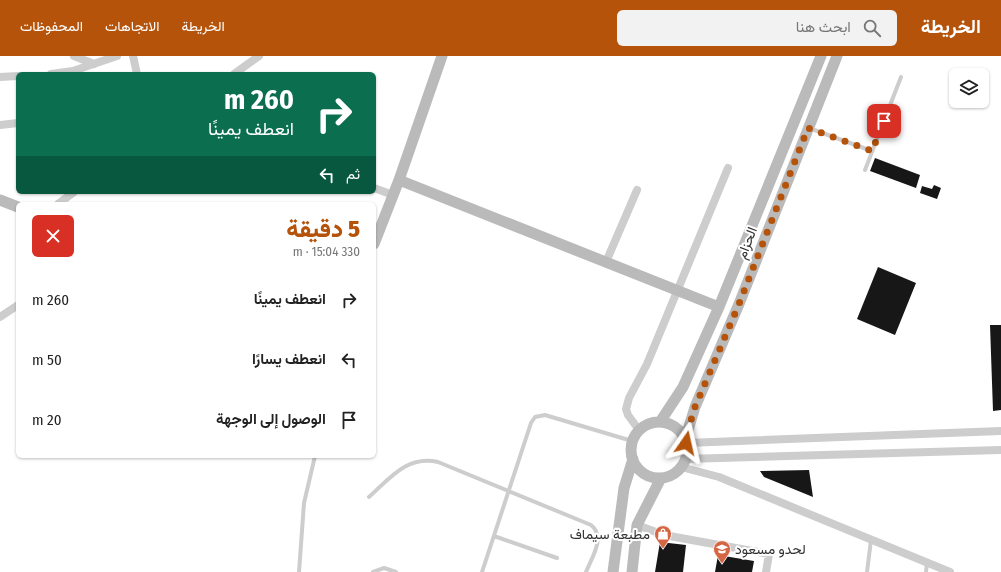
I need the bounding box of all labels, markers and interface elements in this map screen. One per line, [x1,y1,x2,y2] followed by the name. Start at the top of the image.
[617,10,897,46] search box
[921,15,981,38] text: الخريطة
[861,17,883,39] icon: search
[20,18,83,35] text: المحفوظات
[105,18,159,35] text: الاتجاهات
[181,18,225,35] text: الخريطة
[796,18,851,36] text: ابحث هنا
[949,68,989,108] map controls
[949,68,989,108] button: layers
[224,83,294,116] text: 260 m
[308,88,360,140] icon: right
[867,104,901,138] pin
[873,110,895,132] icon: arrive
[208,118,294,140] text: انعطف يمينًا
[316,164,338,186] icon: left
[346,165,360,183] text: ثم
[32,215,74,257] button: close
[286,215,360,243] text: 5 دقيقة
[733,225,761,261] street label: الحزام
[293,244,360,259] text: 330 m · 15:04
[338,289,360,311] icon: right
[254,290,326,308] text: انعطف يمينًا
[32,291,69,309] text: 260 m
[338,349,360,371] icon: left
[252,350,326,368] text: انعطف يسارًا
[32,351,62,369] text: 50 m
[338,409,360,431] icon: arrive
[216,410,326,428] text: الوصول إلى الوجهة
[32,411,62,429] text: 20 m
[665,422,707,464] position arrow
[653,524,673,549] shop icon: مطبعة سيماف
[570,526,650,543] place label: مطبعة سيماف
[712,539,732,564] school or university icon: لحدو مسعود
[735,541,806,558] place label: لحدو مسعود

